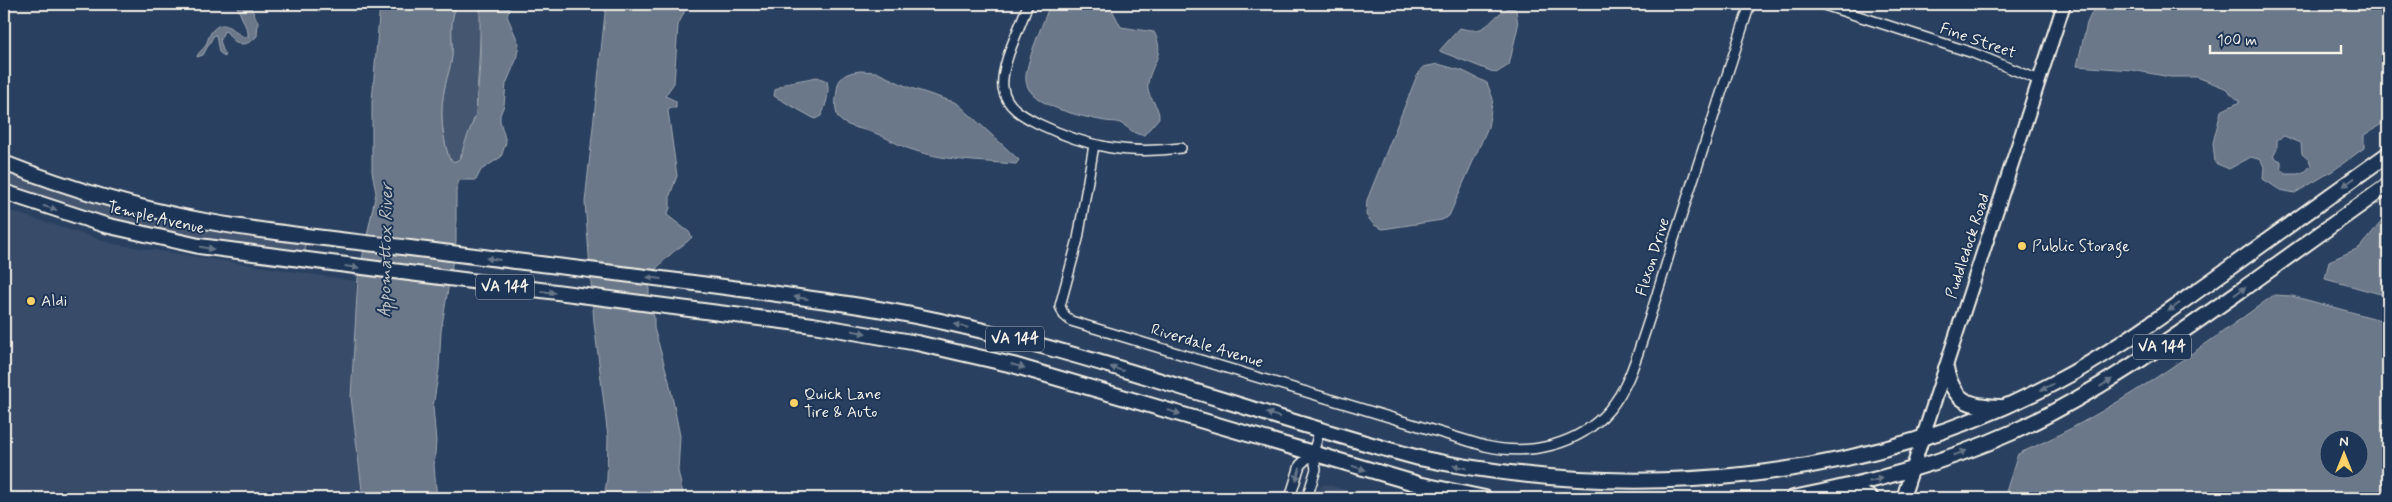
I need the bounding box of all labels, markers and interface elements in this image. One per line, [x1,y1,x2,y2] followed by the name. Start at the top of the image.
[1937,18,2019,64] street label: Fine Street
[2210,22,2341,54] scale bar
[2217,31,2257,51] text: 100 m
[2342,177,2356,187] one-way arrow
[373,181,401,317] water label: Appomattox River
[1941,191,1995,301] street label: Puddledock Road
[105,197,207,239] street label: Temple Avenue
[42,204,57,212] one-way arrow
[1631,215,1675,299] street label: Flexon Drive
[2032,236,2130,258] place label: Public Storage
[2016,240,2028,252] marker: Public Storage
[199,244,215,252] one-way arrow
[485,254,501,262] one-way arrow
[344,263,360,271] one-way arrow
[476,274,534,300] road number: VA 144
[646,274,662,282] one-way arrow
[2233,286,2247,296] one-way arrow
[540,288,556,296] one-way arrow
[41,291,67,312] place label: Aldi
[792,294,808,302] one-way arrow
[25,295,37,307] marker: Aldi
[2167,302,2181,312] one-way arrow
[1148,319,1266,373] street label: Riverdale Avenue
[953,322,968,330] one-way arrow
[986,326,1044,352] road number: VA 144
[852,328,868,336] one-way arrow
[2133,334,2191,360] road number: VA 144
[1011,363,1026,371] one-way arrow
[1110,364,1125,372] one-way arrow
[2099,378,2113,387] one-way arrow
[2040,383,2055,391] one-way arrow
[804,384,881,423] place label: Quick Lane Tire & Auto
[788,397,800,409] marker: Quick Lane Tire & Auto
[1167,408,1182,416] one-way arrow
[1265,410,1280,418] one-way arrow
[2320,430,2370,480] north arrow
[2339,433,2349,451] text: N
[1953,449,1968,457] one-way arrow
[1452,463,1468,471] one-way arrow
[1352,464,1367,472] one-way arrow
[1293,466,1301,481] one-way arrow
[1868,476,1883,484] one-way arrow

